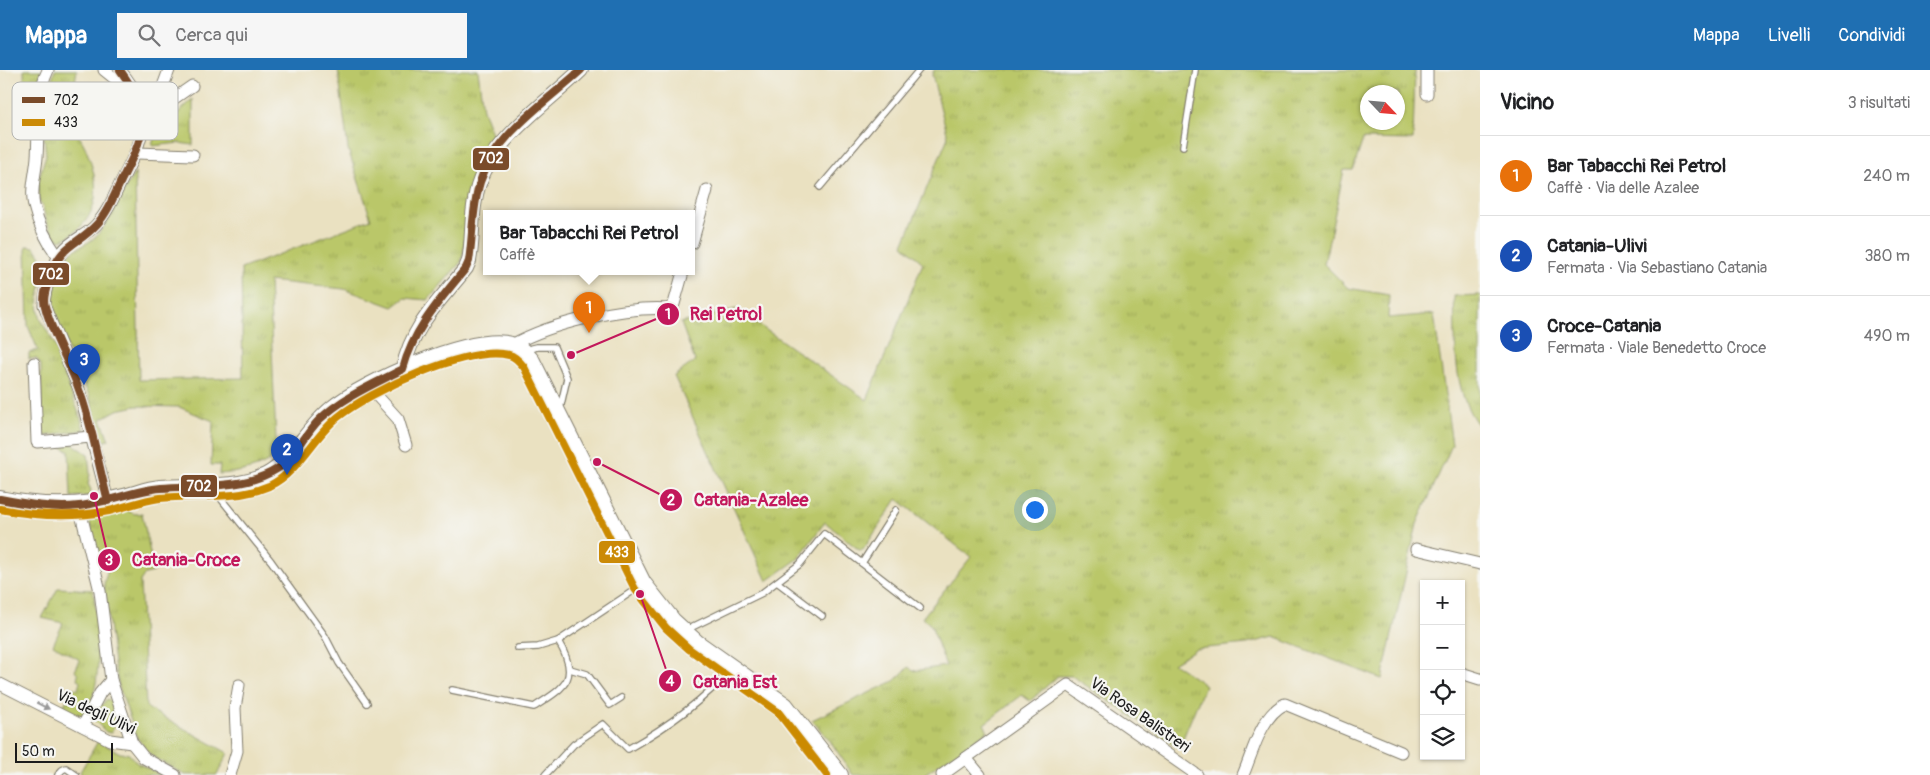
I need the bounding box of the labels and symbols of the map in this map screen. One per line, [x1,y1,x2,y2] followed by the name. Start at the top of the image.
[12,82,178,140] legend
[1360,85,1405,130] north arrow
[54,92,79,109] text: 702
[54,114,78,131] text: 433
[472,147,510,171] line badge: 702
[479,150,504,167] text: 702
[32,262,70,286] line badge: 702
[39,266,64,283] text: 702
[573,292,605,333] pin: 1
[655,297,773,330] callout: Rei Petrol
[690,303,762,326] text: Rei Petrol
[665,305,671,324] text: 1
[68,344,100,385] pin: 3
[271,434,303,475] pin: 2
[180,474,218,498] line badge: 702
[187,478,212,495] text: 702
[658,483,818,516] callout: Catania-Azalee
[694,489,809,512] text: Catania-Azalee
[667,491,675,510] text: 2
[1022,497,1048,523] your location
[598,540,636,564] line badge: 433
[97,544,250,577] callout: Catania-Croce
[605,544,629,561] text: 433
[132,549,241,572] text: Catania-Croce
[105,551,113,570] text: 3
[657,665,787,698] callout: Catania Est
[693,671,778,694] text: Catania Est
[666,672,675,691] text: 4
[1086,673,1194,757] street label: Via Rosa Balistreri
[53,685,139,739] street label: Via degli Ulivi
[36,702,51,710] one-way arrow
[15,740,112,763] scale bar

